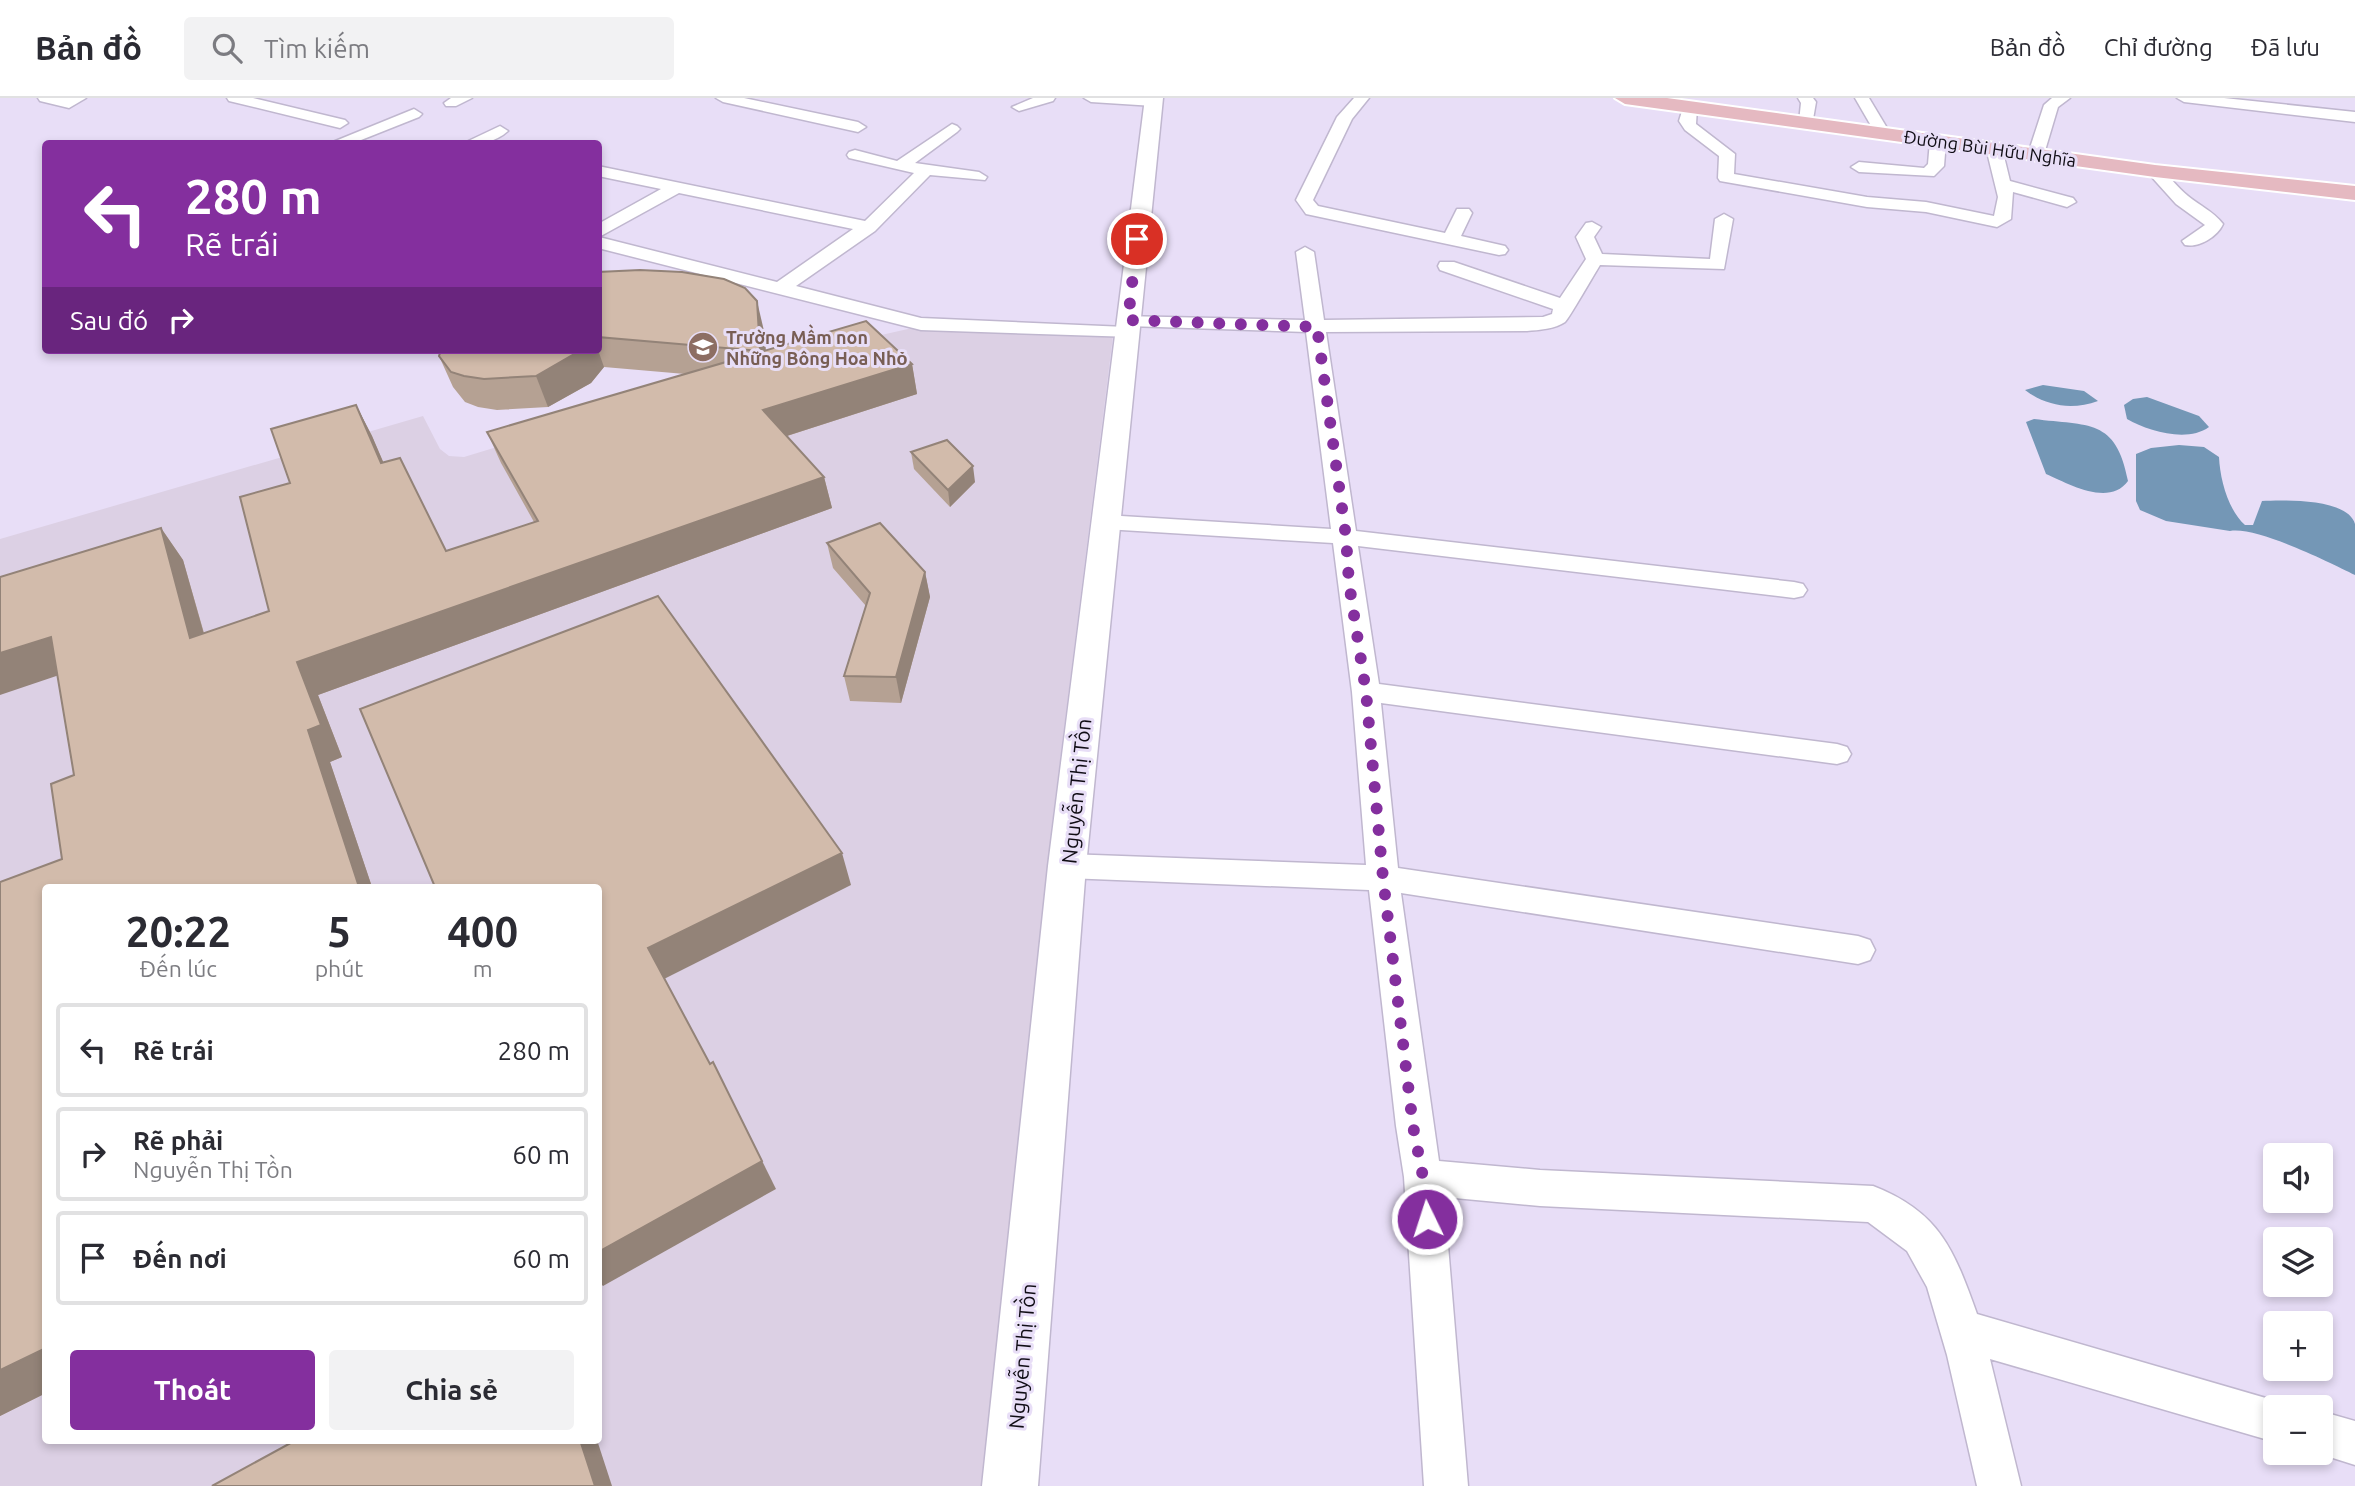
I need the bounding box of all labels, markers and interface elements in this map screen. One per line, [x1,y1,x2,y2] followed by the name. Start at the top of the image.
[184,17,674,80] search box
[35,29,142,66] text: Bản đồ
[208,29,246,67] icon: search
[264,34,370,63] text: Tìm kiếm
[1990,34,2066,61] text: Bản đồ
[2104,34,2213,61] text: Chỉ đường
[2251,34,2320,61] text: Đã lưu
[1903,126,2077,170] street label: Đường Bùi Hữu Nghĩa
[70,168,161,259] icon: left
[185,168,322,223] text: 280 m
[1107,209,1167,269] pin
[1118,220,1156,258] icon: arrive
[185,226,279,262] text: Rẽ trái
[162,301,200,339] icon: right
[70,306,148,335] text: Sau đó
[726,324,908,368] place label: Trường Mầm non Những Bông Hoa Nhỏ
[686,330,720,364] school or university icon: Trường Mầm non Những Bông Hoa Nhỏ
[1054,717,1096,865] street label: Nguyễn Thị Tồn
[126,908,231,955] text: 20:22
[327,908,351,955] text: 5
[447,908,518,955] text: 400
[140,956,217,981] text: Đến lúc
[315,956,363,981] text: phút
[473,956,493,981] text: m
[74,1031,112,1069] icon: left
[133,1036,214,1065] text: Rẽ trái
[498,1036,570,1065] text: 280 m
[133,1126,223,1155] text: Rẽ phải
[74,1135,112,1173] icon: right
[512,1140,570,1169] text: 60 m
[2263,1143,2333,1465] map controls
[2263,1143,2333,1213] button: sound
[133,1157,293,1182] text: Nguyễn Thị Tồn
[1390,1182,1464,1256] position arrow
[2263,1227,2333,1297] button: layers
[74,1239,112,1277] icon: arrive
[133,1244,227,1273] text: Đến nơi
[512,1244,570,1273] text: 60 m
[1002,1282,1040,1430] street label: Nguyễn Thị Tồn
[2263,1311,2333,1381] button: +
[70,1350,315,1430] button: Thoát
[329,1350,574,1430] button: Chia sẻ
[2263,1395,2333,1465] button: −

